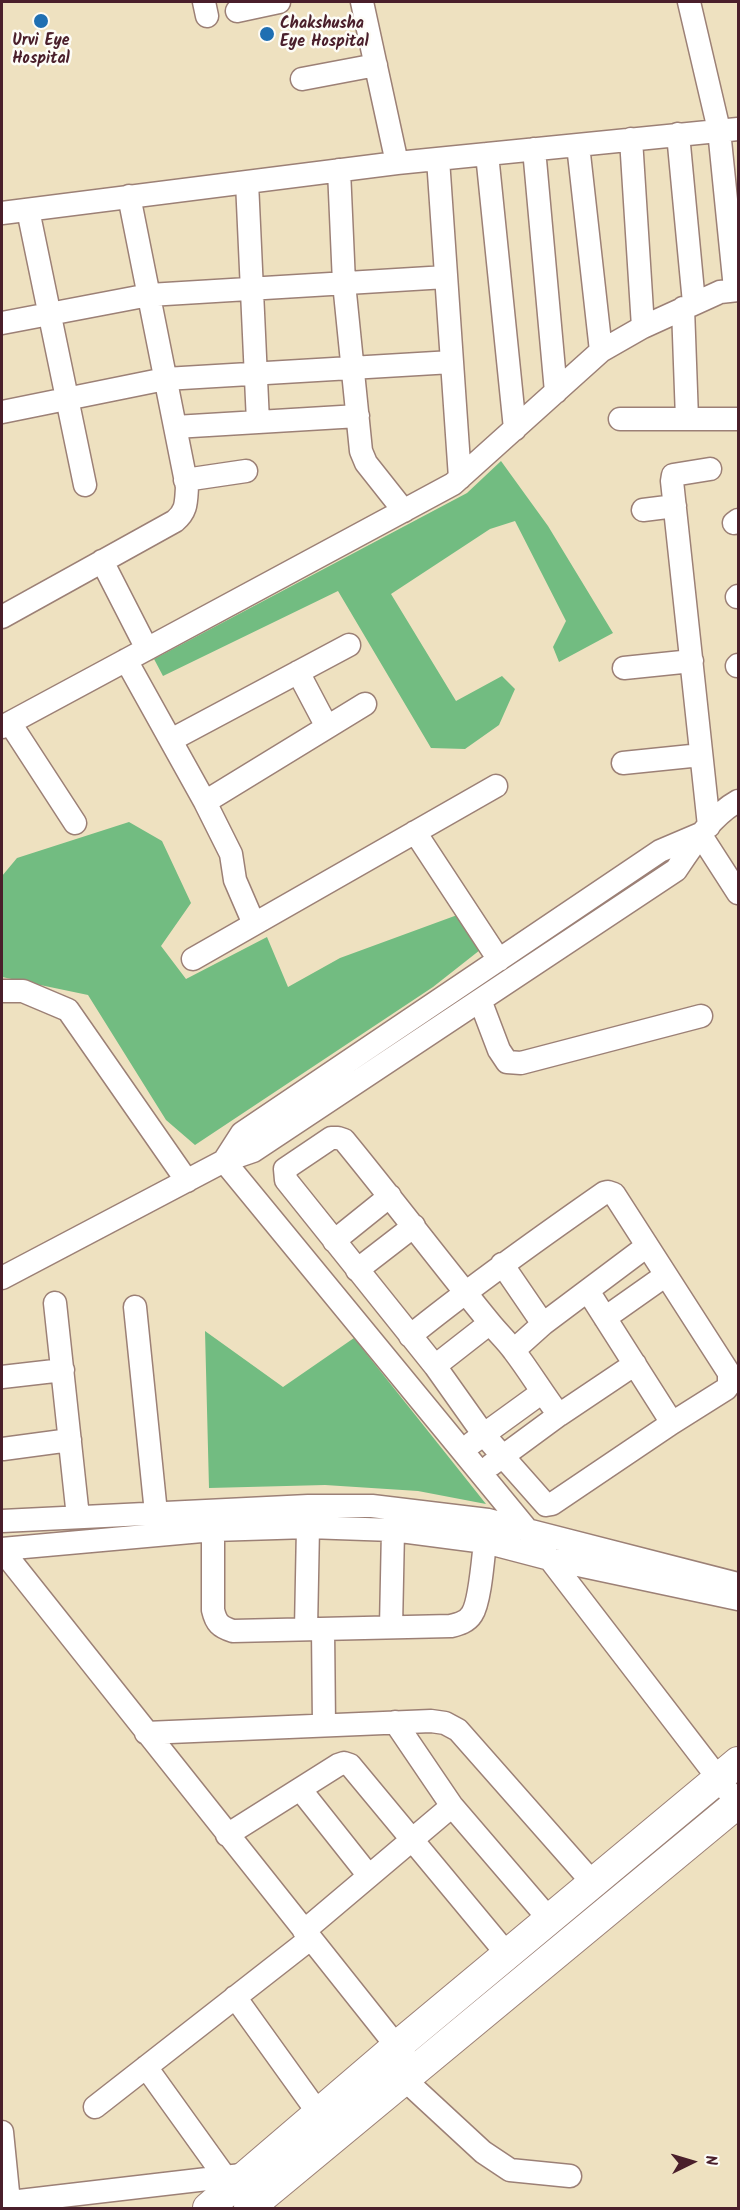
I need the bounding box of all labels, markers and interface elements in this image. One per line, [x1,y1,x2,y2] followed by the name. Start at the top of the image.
[32,12,50,30] marker: Urvi Eye Hospital
[280,15,369,53] place label: Chakshusha Eye Hospital
[258,25,276,43] marker: Chakshusha Eye Hospital
[12,32,70,70] place label: Urvi Eye Hospital
[662,2132,722,2192] north arrow
[698,2154,723,2167] text: N

